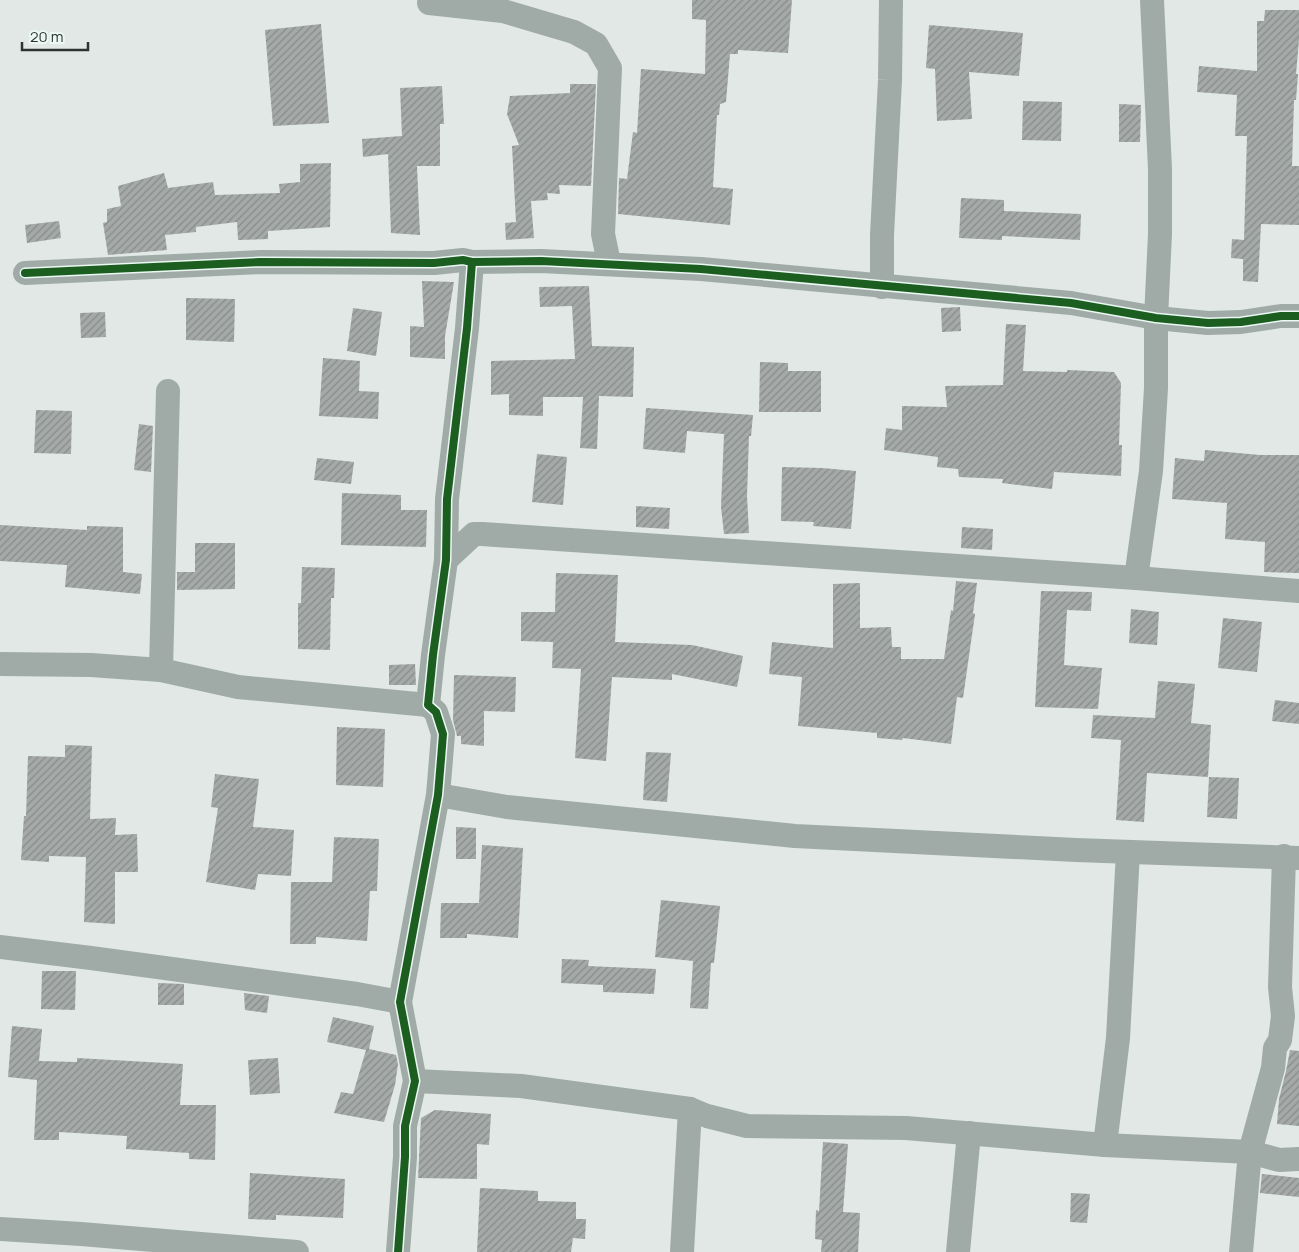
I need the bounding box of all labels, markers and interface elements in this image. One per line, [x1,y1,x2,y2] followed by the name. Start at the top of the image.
[22,20,89,52] scale bar
[30,26,63,47] text: 20 m

